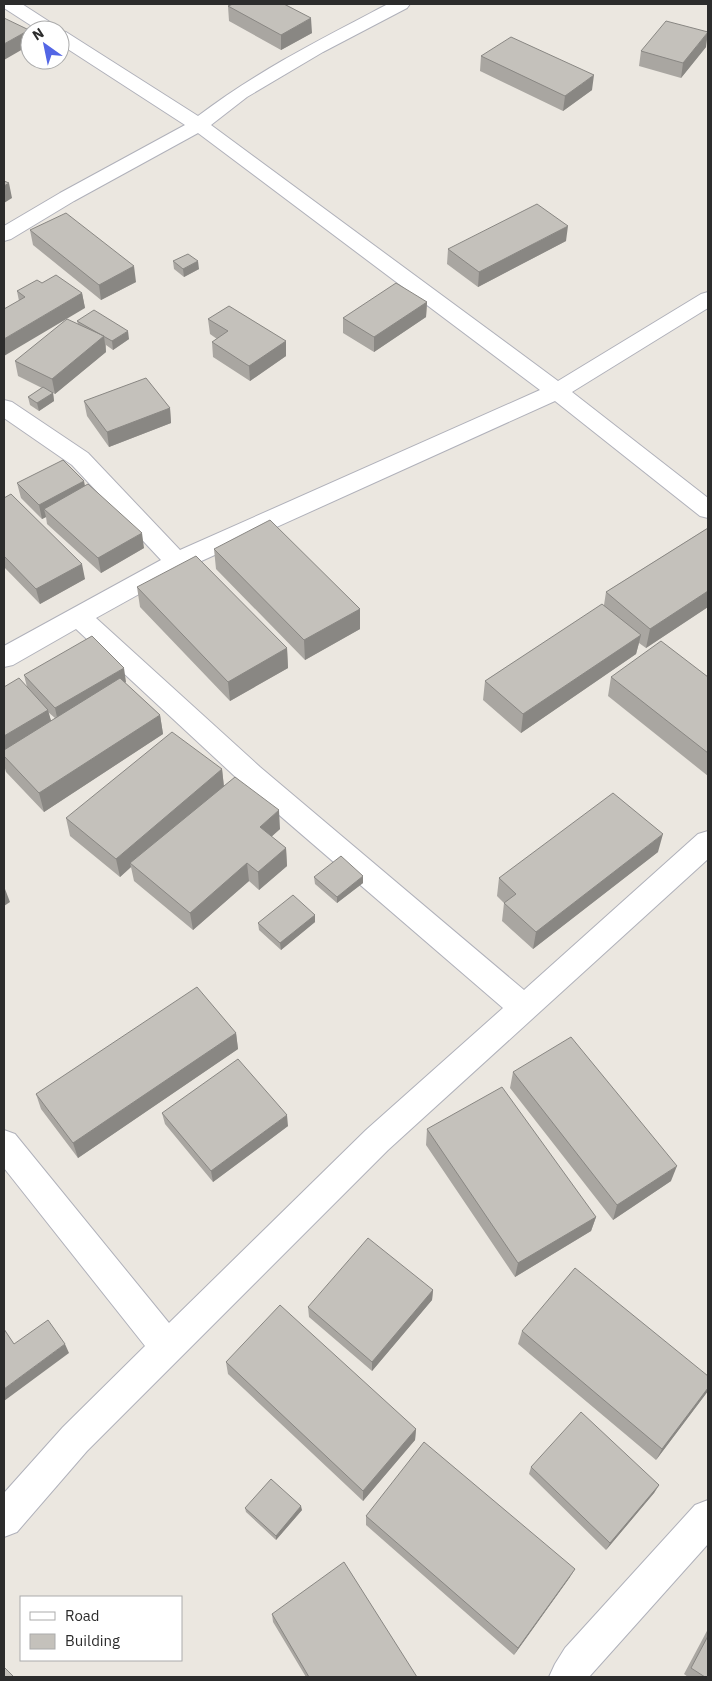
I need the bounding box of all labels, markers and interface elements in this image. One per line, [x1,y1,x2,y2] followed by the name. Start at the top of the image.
[20,20,70,70] north arrow
[29,24,47,44] text: N
[20,1596,182,1661] legend
[65,1606,100,1625] text: Road
[65,1631,120,1650] text: Building

